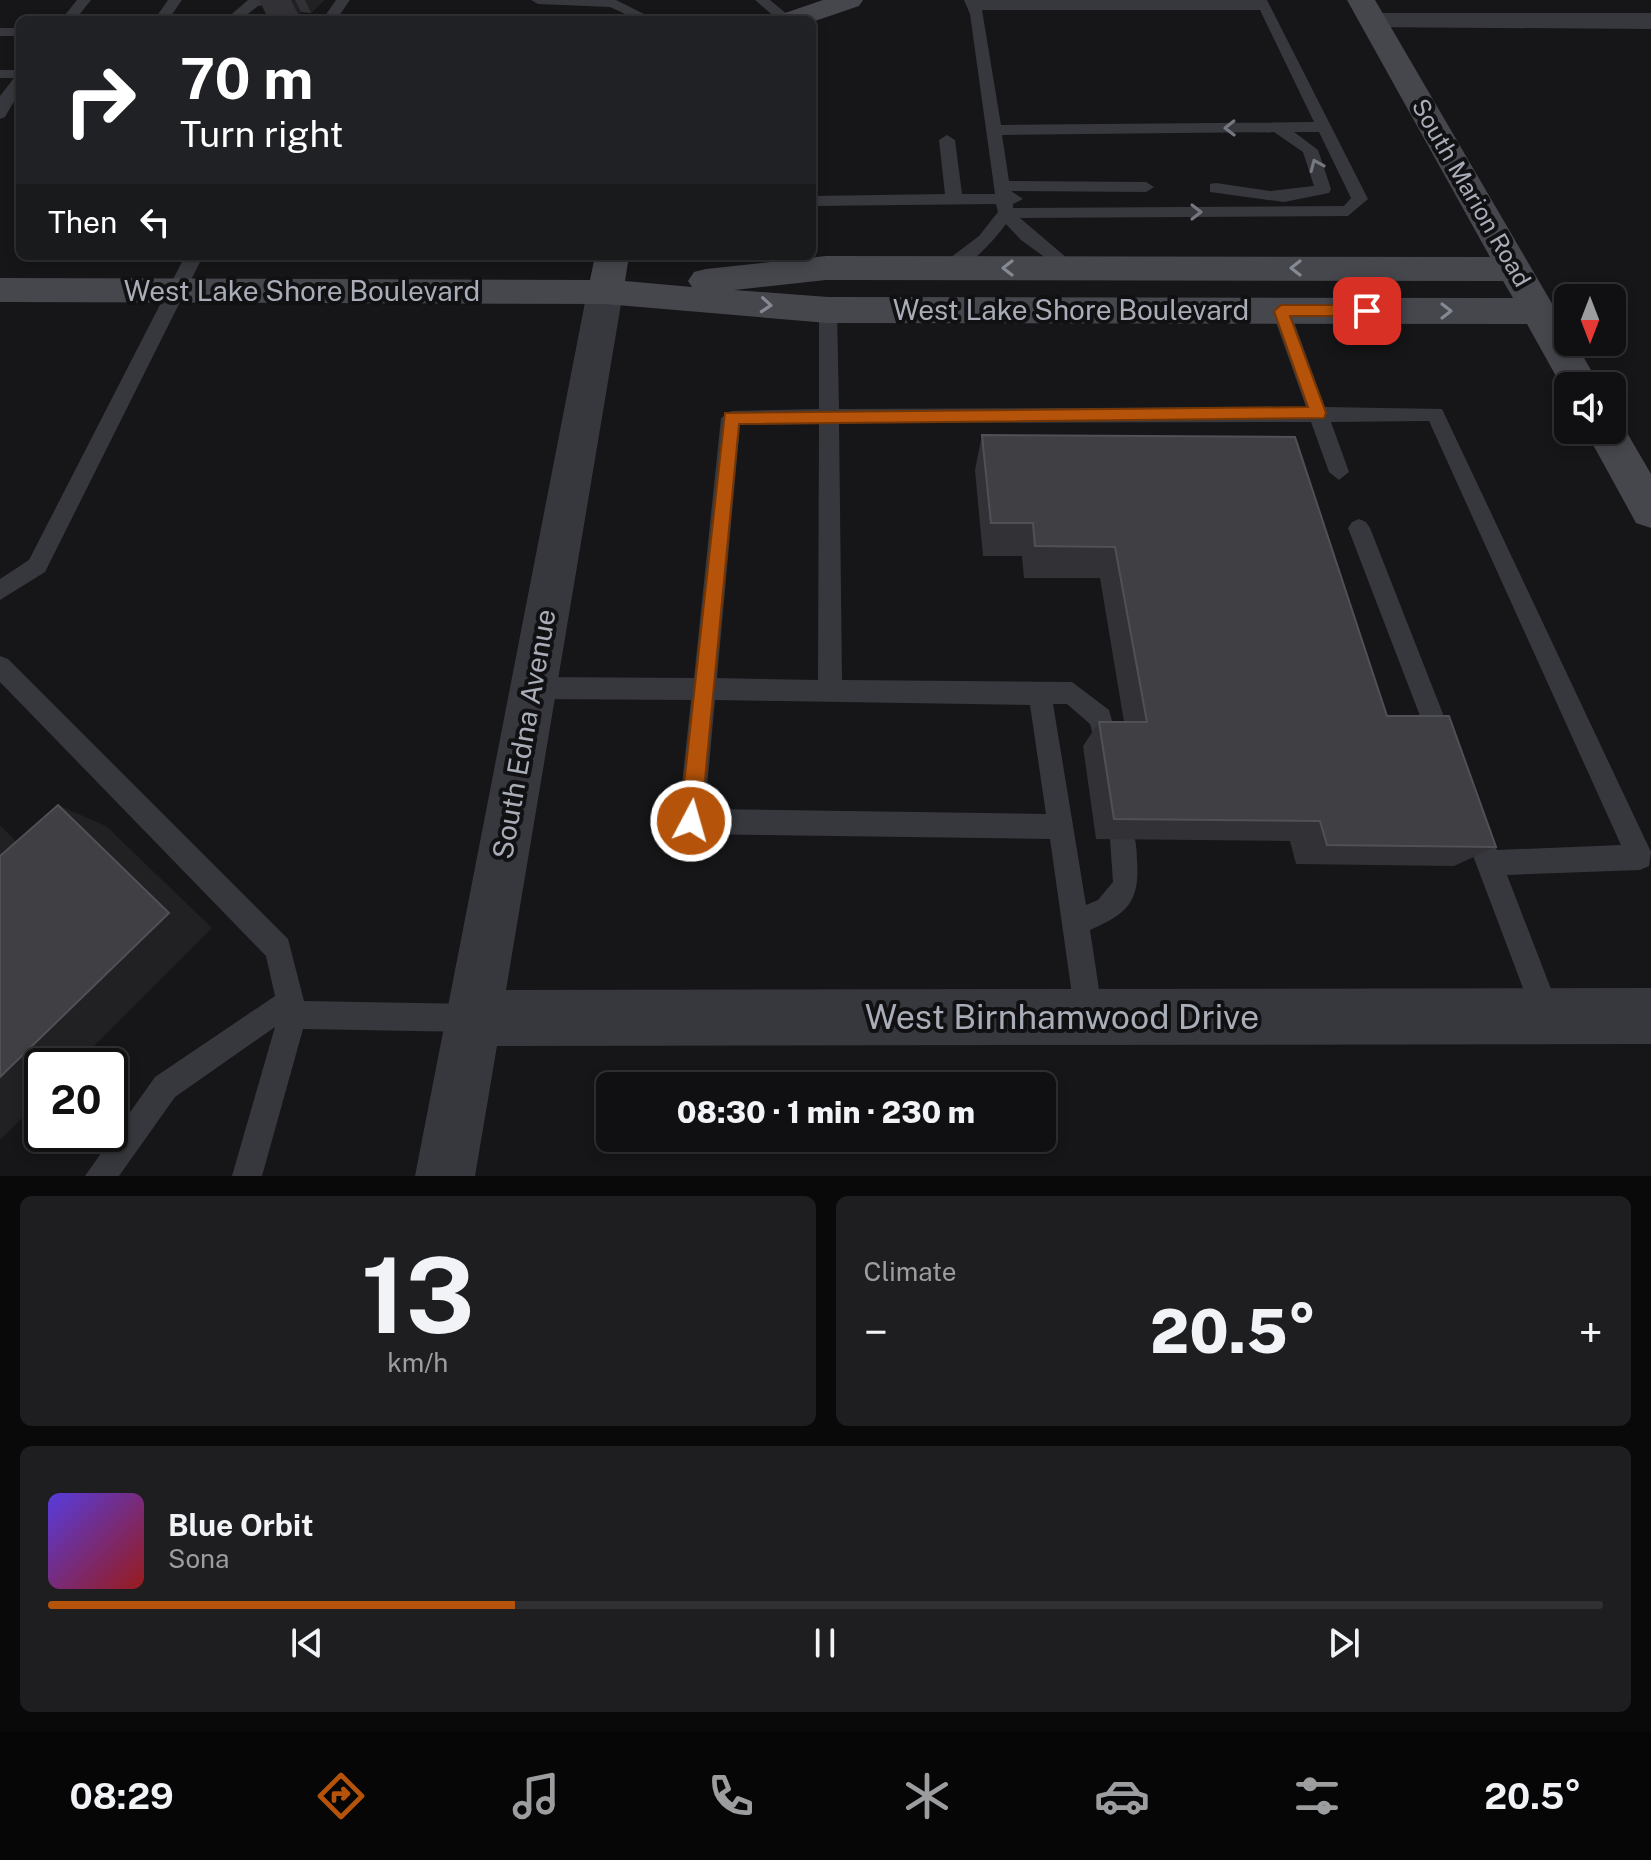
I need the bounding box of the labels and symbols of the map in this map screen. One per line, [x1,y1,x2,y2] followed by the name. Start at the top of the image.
[1407,94,1537,291] street label: South Marion Road
[1223,119,1236,137] one-way arrow
[1310,159,1326,173] one-way arrow
[1190,203,1203,221] one-way arrow
[1001,259,1014,277] one-way arrow
[1289,259,1302,277] one-way arrow
[124,274,480,307] street label: West Lake Shore Boulevard
[1333,277,1401,345] pin
[1554,284,1626,356] north arrow
[893,293,1249,326] street label: West Lake Shore Boulevard
[760,296,773,313] one-way arrow
[1440,302,1453,320] one-way arrow
[485,606,562,861] street label: South Edna Avenue
[649,779,733,863] position arrow
[865,997,1259,1037] street label: West Birnhamwood Drive
[24,1048,128,1152] speed limit sign: 20

